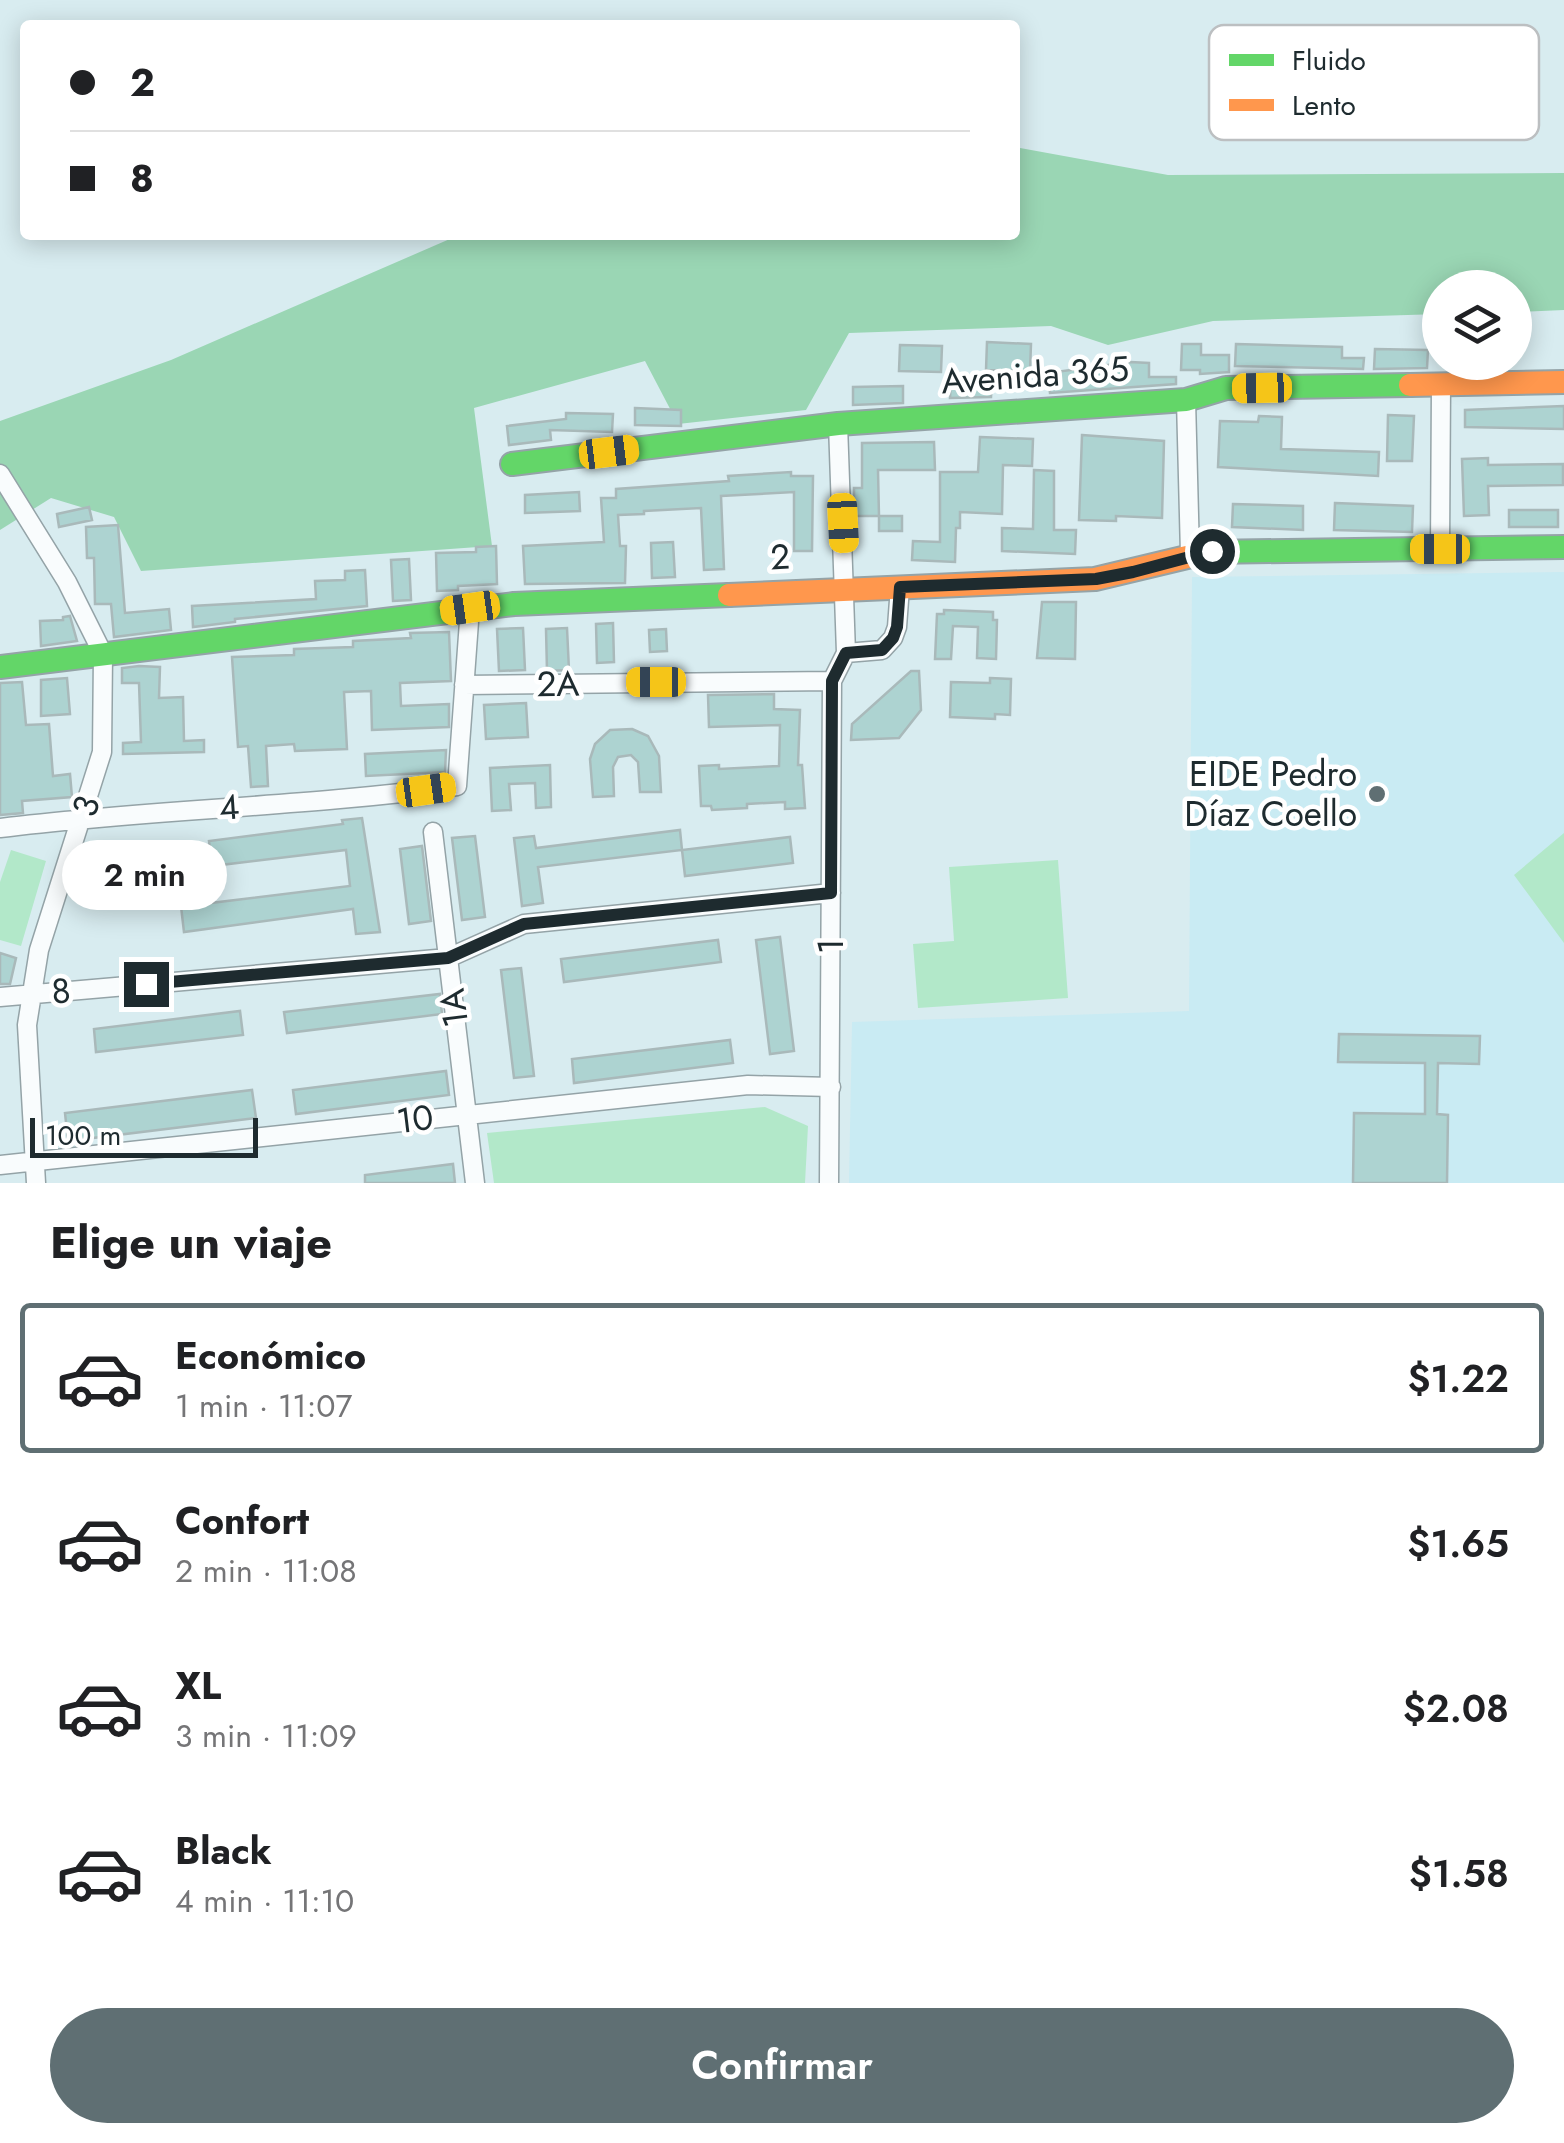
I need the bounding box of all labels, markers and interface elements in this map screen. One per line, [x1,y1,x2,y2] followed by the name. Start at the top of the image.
[1209,25,1539,140] legend
[1292,40,1366,81] text: Fluido
[130,55,155,110] text: 2
[1292,85,1356,126] text: Lento
[130,151,154,206] text: 8
[1422,270,1532,380] map controls
[1422,270,1532,380] button: layers
[939,344,1131,406] street label: Avenida 365
[1232,372,1292,404] car
[577,433,641,471] car
[826,492,860,554] car
[1190,529,1235,574] route start
[769,532,791,582] street label: 2
[1410,534,1470,564] car
[438,589,502,627] car
[536,659,580,709] street label: 2A
[626,667,686,697] car
[1184,749,1357,839] place label: EIDE Pedro Díaz Coello
[394,771,458,809] car
[217,781,241,833] street label: 4
[1366,783,1388,805] marker: EIDE Pedro Díaz Coello
[59,789,113,823] street label: 3
[64,839,228,909] callout: 2 min
[103,852,186,898] text: 2 min
[806,938,856,954] street label: 1
[124,962,169,1007] route end
[49,965,73,1017] street label: 8
[427,986,481,1030] street label: 1A
[394,1092,436,1146] street label: 10
[30,1113,258,1158] scale bar
[45,1115,121,1156] text: 100 m
[50,1210,332,1275] text: Elige un viaje
[175,1328,366,1383] text: Económico
[55,1333,145,1423] icon: car
[1407,1351,1509,1406] text: $1.22
[175,1383,352,1429] text: 1 min · 11:07
[175,1493,309,1548] text: Confort
[55,1498,145,1588] icon: car
[1407,1516,1509,1571] text: $1.65
[175,1548,357,1594] text: 2 min · 11:08
[175,1658,221,1713] text: XL
[55,1663,145,1753] icon: car
[1403,1681,1509,1736] text: $2.08
[175,1713,357,1759] text: 3 min · 11:09
[175,1823,272,1878] text: Black
[55,1828,145,1918] icon: car
[1409,1846,1509,1901] text: $1.58
[175,1878,354,1924] text: 4 min · 11:10
[50,2008,1514,2123] button: Confirmar

